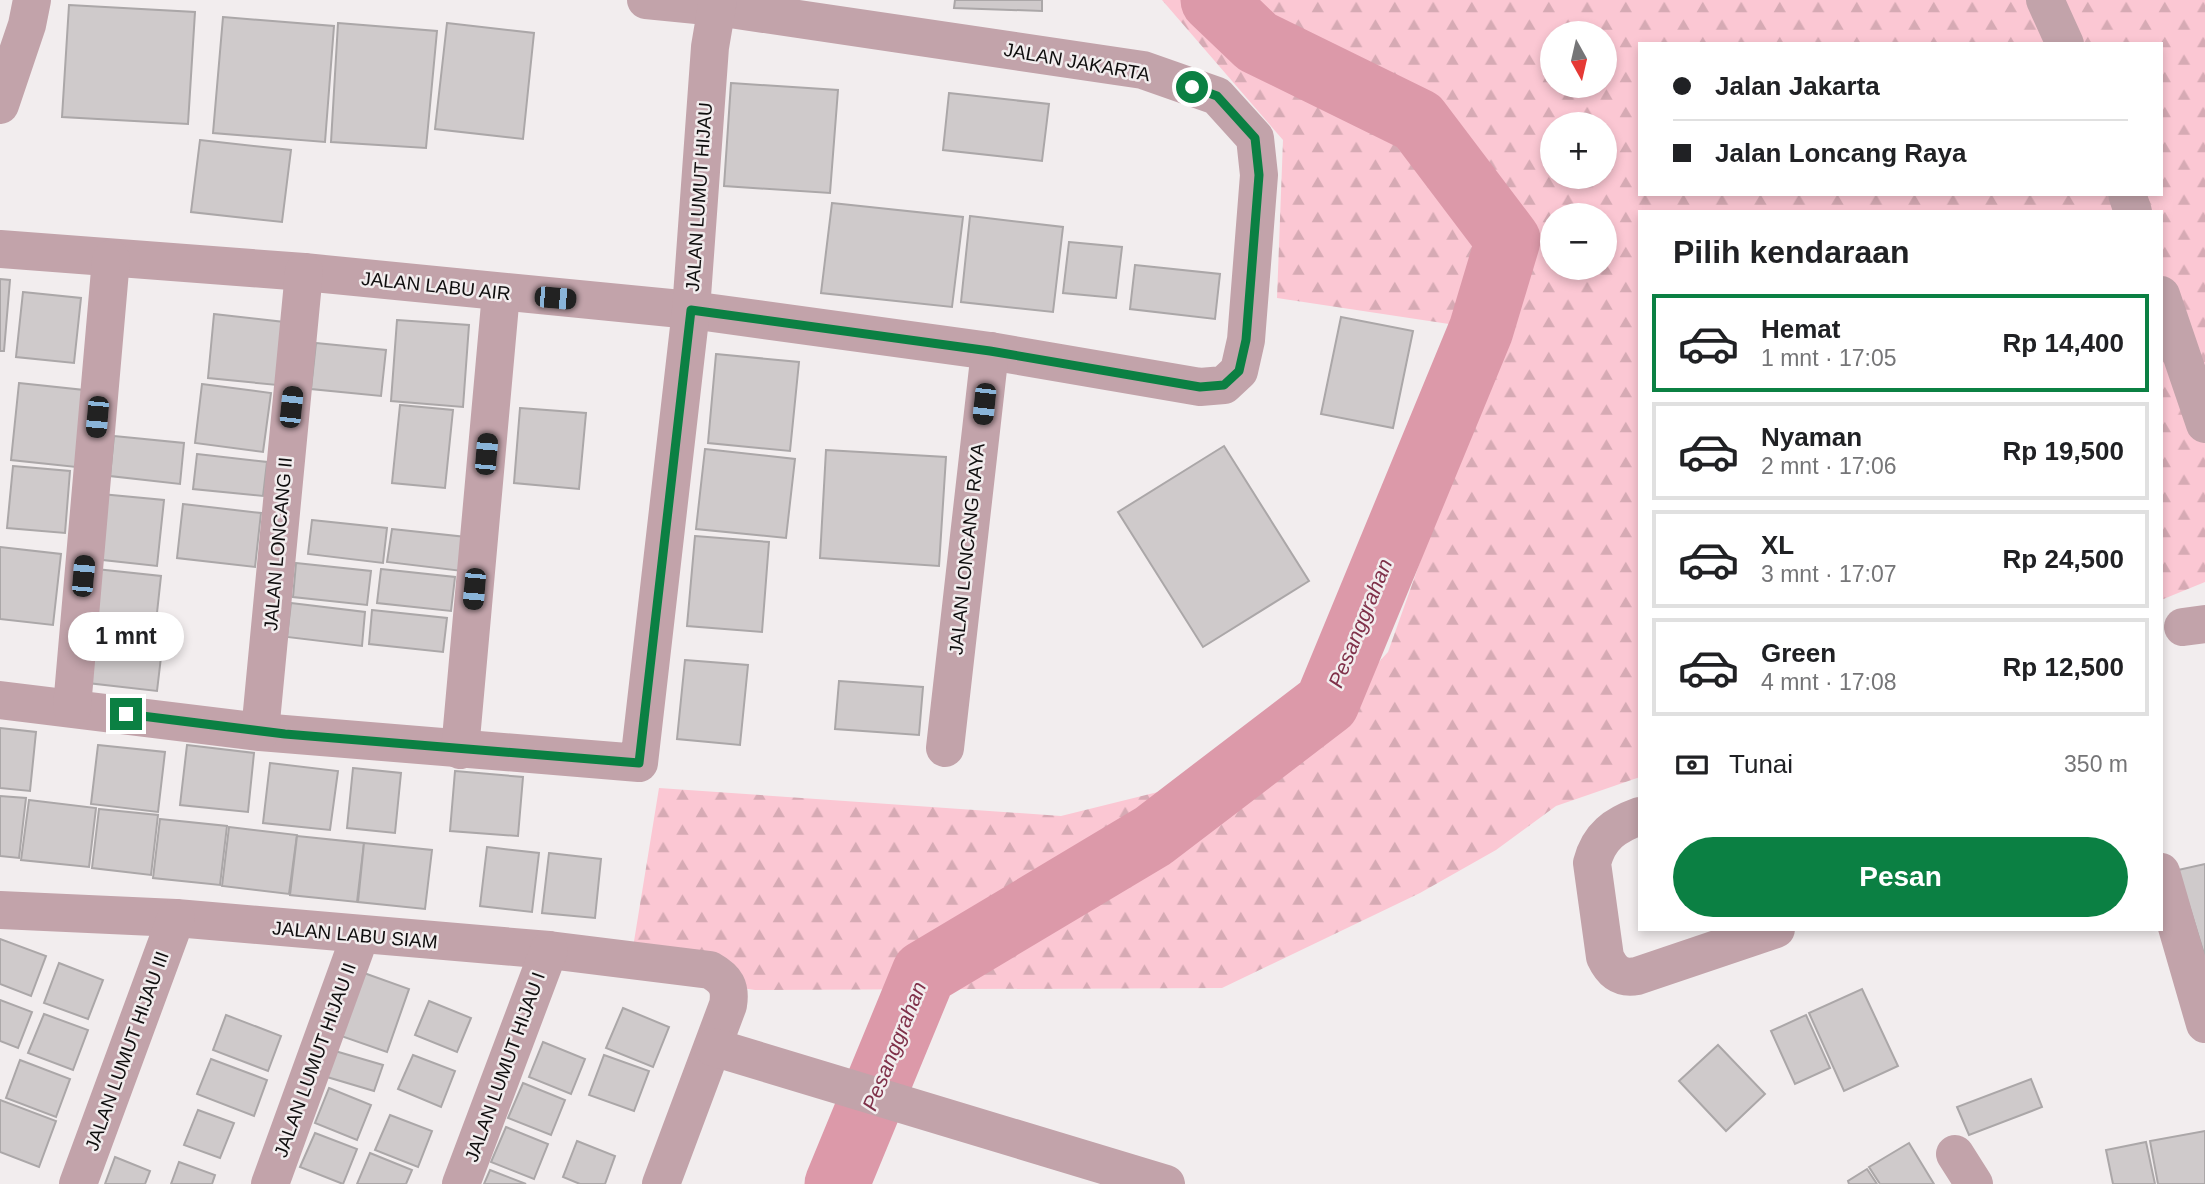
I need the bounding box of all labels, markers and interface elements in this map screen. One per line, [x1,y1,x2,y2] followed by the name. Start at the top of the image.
[1540,21,1617,98] north arrow
[1540,21,1617,280] map controls
[1002,39,1152,85] street label: JALAN JAKARTA
[1176,71,1208,103] route start
[1715,71,1880,101] text: Jalan Jakarta
[682,102,716,292] street label: JALAN LUMUT HIJAU
[1540,112,1617,189] button: +
[1715,138,1966,168] text: Jalan Loncang Raya
[1540,203,1617,280] button: −
[1673,234,1910,270] text: Pilih kendaraan
[360,268,512,304] street label: JALAN LABU AIR
[534,286,577,310] car
[1677,312,1740,375] icon: car
[1761,314,1840,344] text: Hemat
[2003,328,2124,358] text: Rp 14,400
[1761,345,1897,371] text: 1 mnt · 17:05
[972,382,997,426] car
[279,385,304,429] car
[85,395,110,439] car
[1677,420,1740,483] icon: car
[1761,422,1862,452] text: Nyaman
[474,432,499,476] car
[2003,436,2124,466] text: Rp 19,500
[945,442,989,656] street label: JALAN LONCANG RAYA
[1761,453,1897,479] text: 2 mnt · 17:06
[260,456,296,632] street label: JALAN LONCANG II
[1677,528,1740,591] icon: car
[1761,530,1794,560] text: XL
[2003,544,2124,574] text: Rp 24,500
[71,554,96,598] car
[1324,555,1396,691] water label: Pesanggrahan
[1761,561,1897,587] text: 3 mnt · 17:07
[462,567,487,611] car
[68,612,184,662] callout: 1 mnt
[95,623,157,649] text: 1 mnt
[1677,636,1740,699] icon: car
[1761,638,1836,668] text: Green
[2003,652,2124,682] text: Rp 12,500
[1761,669,1897,695] text: 4 mnt · 17:08
[110,698,142,730] route end
[1673,746,1711,784] icon: cash
[1729,749,1793,779] text: Tunai
[2064,751,2128,777] text: 350 m
[1673,837,2128,917] button: Pesan
[272,917,438,953] street label: JALAN LABU SIAM
[81,948,173,1154] street label: JALAN LUMUT HIJAU III
[270,960,360,1160] street label: JALAN LUMUT HIJAU II
[461,969,549,1165] street label: JALAN LUMUT HIJAU I
[858,978,930,1114] water label: Pesanggrahan

